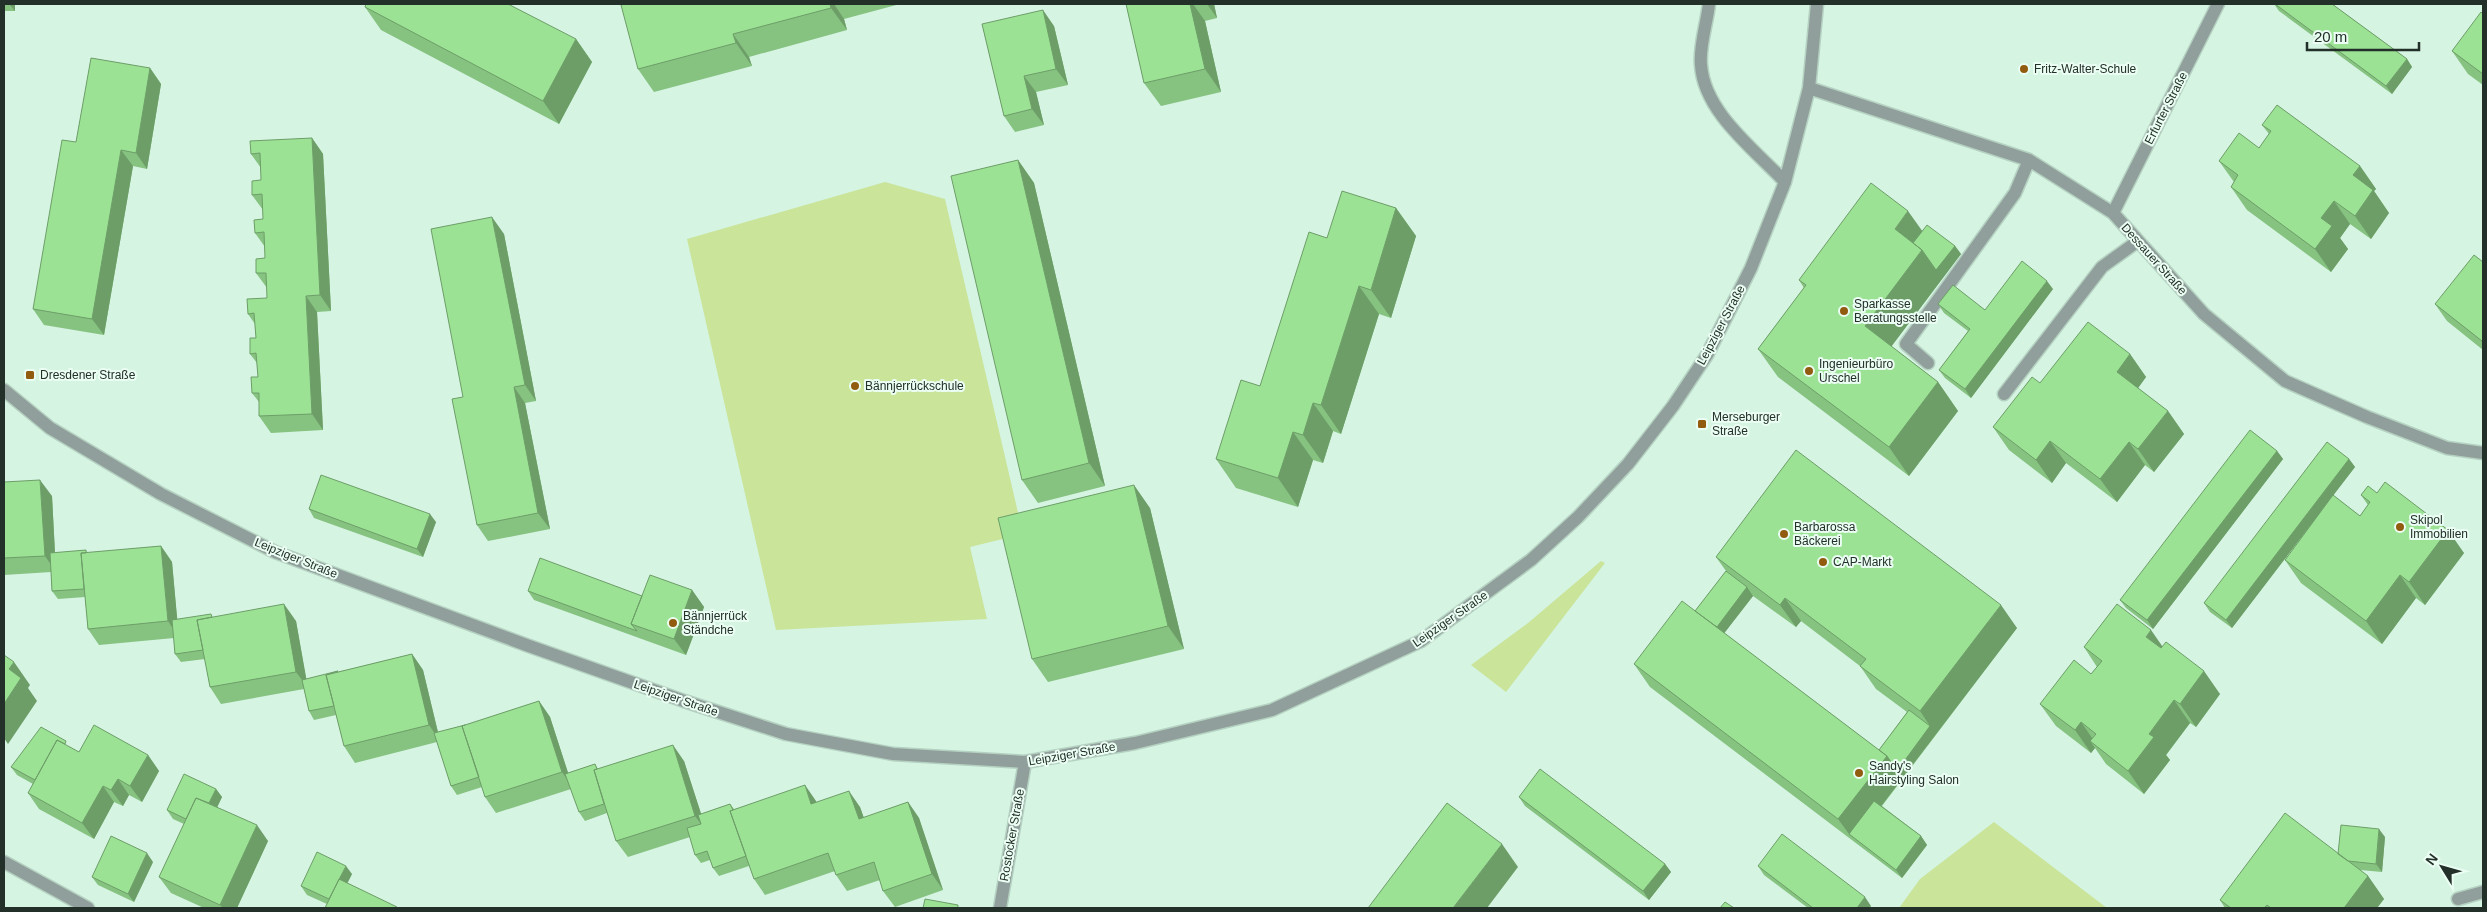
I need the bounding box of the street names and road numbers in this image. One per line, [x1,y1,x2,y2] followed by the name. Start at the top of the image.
[2142,69,2190,147] street label: Erfurter Straße
[2118,221,2190,298] street label: Dessauer Straße
[1694,283,1748,367] street label: Leipziger Straße
[253,535,340,581] street label: Leipziger Straße
[1410,588,1490,650] street label: Leipziger Straße
[632,677,720,719] street label: Leipziger Straße
[1027,739,1117,769] street label: Leipziger Straße
[997,787,1027,882] street label: Rostocker Straße

